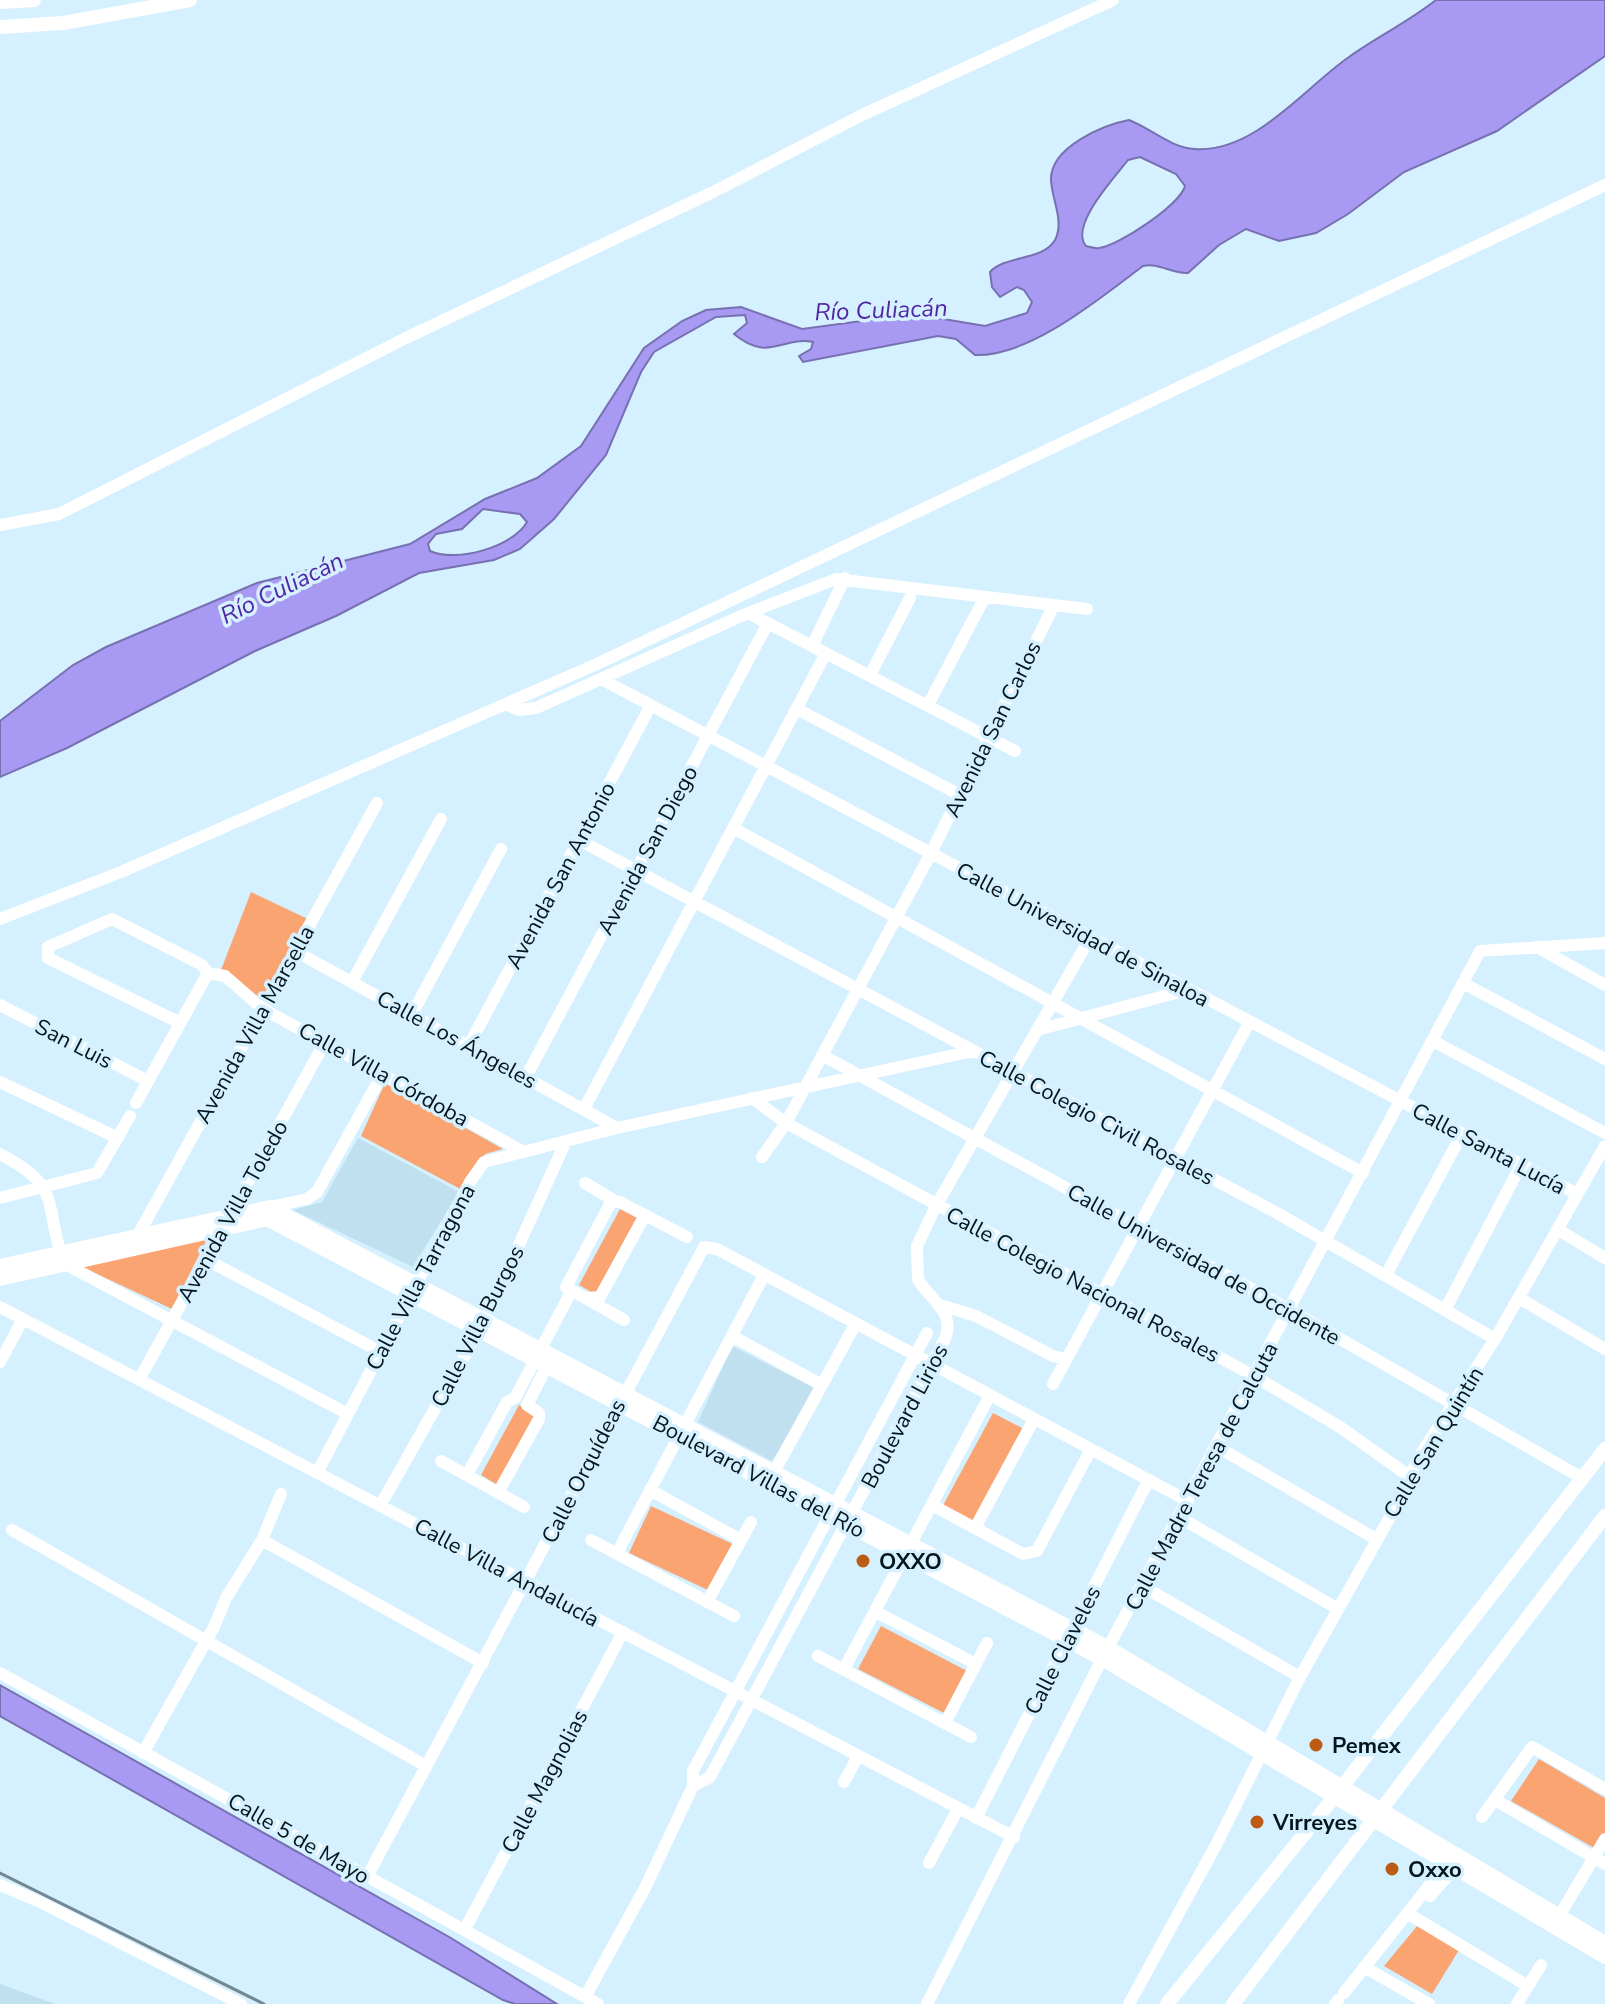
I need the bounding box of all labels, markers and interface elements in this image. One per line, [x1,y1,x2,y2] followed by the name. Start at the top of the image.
[814,292,948,328] water label: Río Culiacán
[215,544,349,632] water label: Río Culiacán
[937,636,1049,823] street label: Avenida San Carlos
[591,761,705,940] street label: Avenida San Diego
[499,777,623,974] street label: Avenida San Antonio
[951,855,1214,1014] street label: Calle Universidad de Sinaloa
[188,920,322,1129] street label: Avenida Villa Marsella
[371,983,542,1096] street label: Calle Los Ángeles
[30,1012,117,1076] street label: San Luis
[293,1016,474,1134] street label: Calle Villa Córdoba
[973,1043,1220,1193] street label: Calle Colegio Civil Rosales
[1406,1096,1571,1202] street label: Calle Santa Lucía
[170,1115,295,1308] street label: Avenida Villa Toledo
[1062,1177,1345,1353] street label: Calle Universidad de Occidente
[359,1179,483,1376] street label: Calle Villa Tarragona
[940,1200,1225,1370] street label: Calle Colegio Nacional Rosales
[424,1241,532,1412] street label: Calle Villa Burgos
[1118,1337,1286,1616] street label: Calle Madre Teresa de Calcuta
[854,1339,956,1494] street label: Boulevard Lirios
[1377,1361,1491,1524] street label: Calle San Quintín
[535,1394,633,1549] street label: Calle Orquídeas
[647,1408,870,1546] street label: Boulevard Villas del Río
[409,1511,604,1634] street label: Calle Villa Andalucía
[879,1547,942,1577] place label: OXXO
[854,1552,872,1570] marker: OXXO
[1018,1581,1108,1720] street label: Calle Claveles
[494,1705,595,1858] street label: Calle Magnolias
[1332,1731,1402,1761] place label: Pemex
[1307,1736,1325,1754] marker: Pemex
[222,1786,375,1892] street label: Calle 5 de Mayo
[1272,1808,1357,1838] place label: Virreyes
[1248,1813,1266,1831] marker: Virreyes
[1408,1855,1462,1885] place label: Oxxo
[1383,1860,1401,1878] marker: Oxxo

